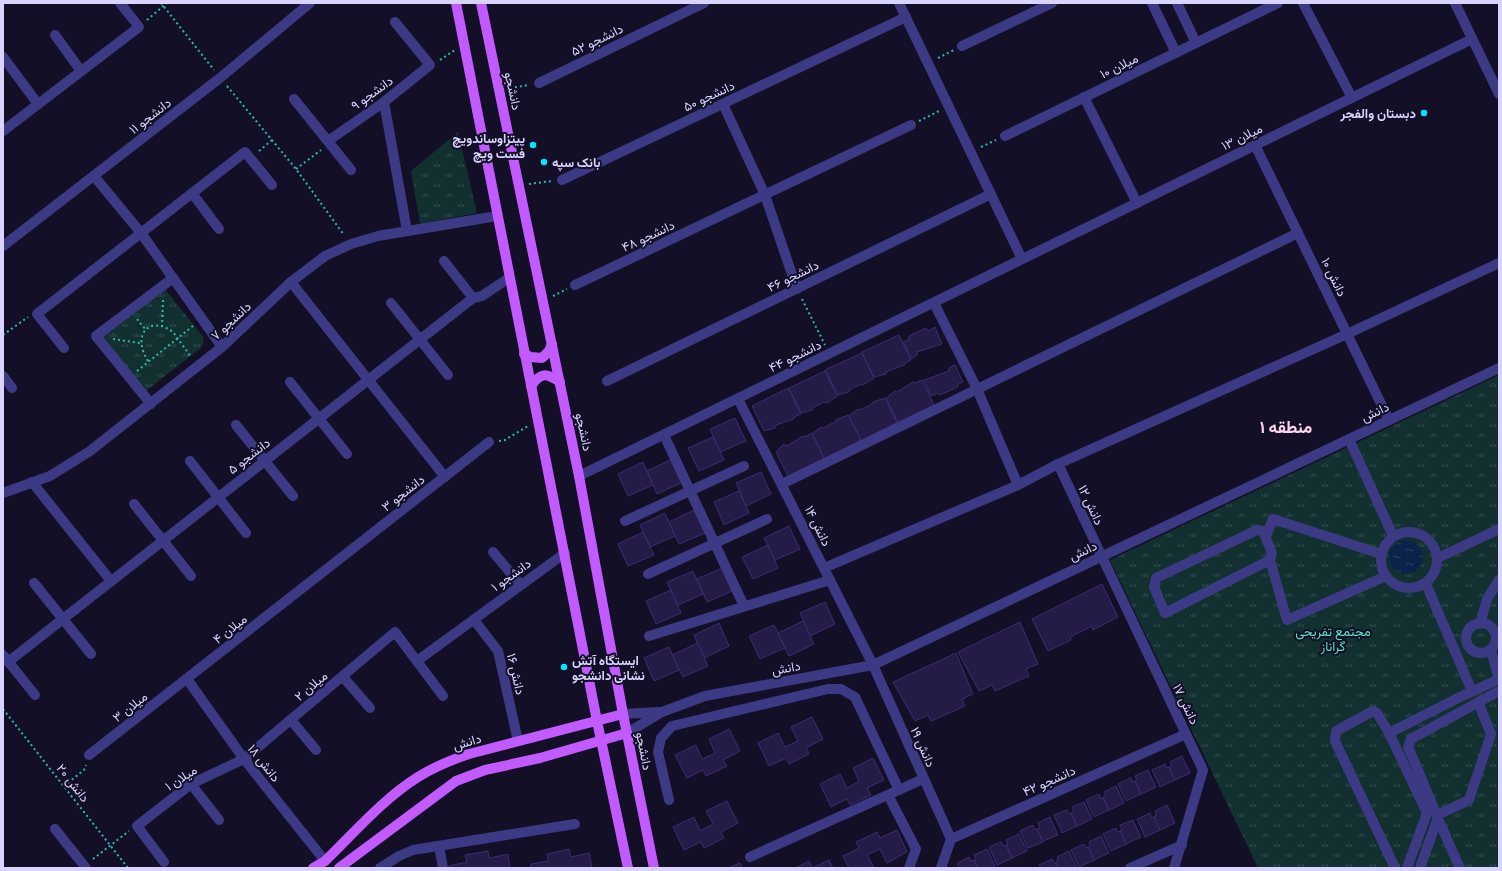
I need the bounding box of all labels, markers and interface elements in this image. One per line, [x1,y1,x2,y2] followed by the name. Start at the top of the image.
[568,21,626,60] street label: دانشجو ۵۲
[1097,50,1141,83] street label: میلان ۱۰
[501,71,524,112] street label: دانشجو
[348,73,396,114] street label: دانشجو ۹
[681,78,737,115] street label: دانشجو ۵۰
[126,95,175,138] street label: دانشجو ۱۱
[1339,106,1416,122] place label: دبستان والفجر
[1419,108,1429,118] marker: دبستان والفجر
[1219,121,1265,154] street label: میلان ۱۳
[452,131,525,163] place label: پیتزاوساندویچ فست ویچ
[528,140,538,150] marker: پیتزاوساندویچ فست ویچ
[552,155,600,172] place label: بانک سپه
[539,157,549,167] marker: بانک سپه
[619,217,677,256] street label: دانشجو ۴۸
[1317,255,1350,299] street label: دانش ۱۰
[765,257,822,296] street label: دانشجو ۴۶
[208,299,255,344] street label: دانشجو ۷
[766,337,824,376] street label: دانشجو ۴۴
[1359,399,1392,426] street label: دانش
[572,412,595,453] street label: دانشجو
[1260,417,1312,438] district label: منطقه ۱
[225,435,274,478] street label: دانشجو ۵
[379,472,428,515] street label: دانشجو ۳
[1074,483,1107,528] street label: دانش ۱۲
[801,503,834,549] street label: دانش ۱۴
[1067,538,1100,565] street label: دانش
[488,556,534,595] street label: دانشجو ۱
[210,611,251,648] street label: میلان ۴
[1295,624,1371,655] park label: مجتمع تفریحی گراناز
[503,652,528,696] street label: دانش ۱۶
[572,653,645,684] place label: ایستگاه آتش نشانی دانشجو
[770,658,802,679] street label: دانش
[559,662,569,672] marker: ایستگاه آتش نشانی دانشجو
[292,668,331,705] street label: میلان ۲
[1169,681,1202,727] street label: دانش ۱۷
[110,689,151,726] street label: میلان ۳
[907,725,938,770] street label: دانش ۱۹
[451,731,483,754] street label: دانش
[632,731,655,772] street label: دانشجو
[244,741,283,785] street label: دانش ۱۸
[53,761,93,806] street label: دانش ۲۰
[162,762,200,795] street label: میلان ۱
[1020,763,1078,800] street label: دانشجو ۴۲

